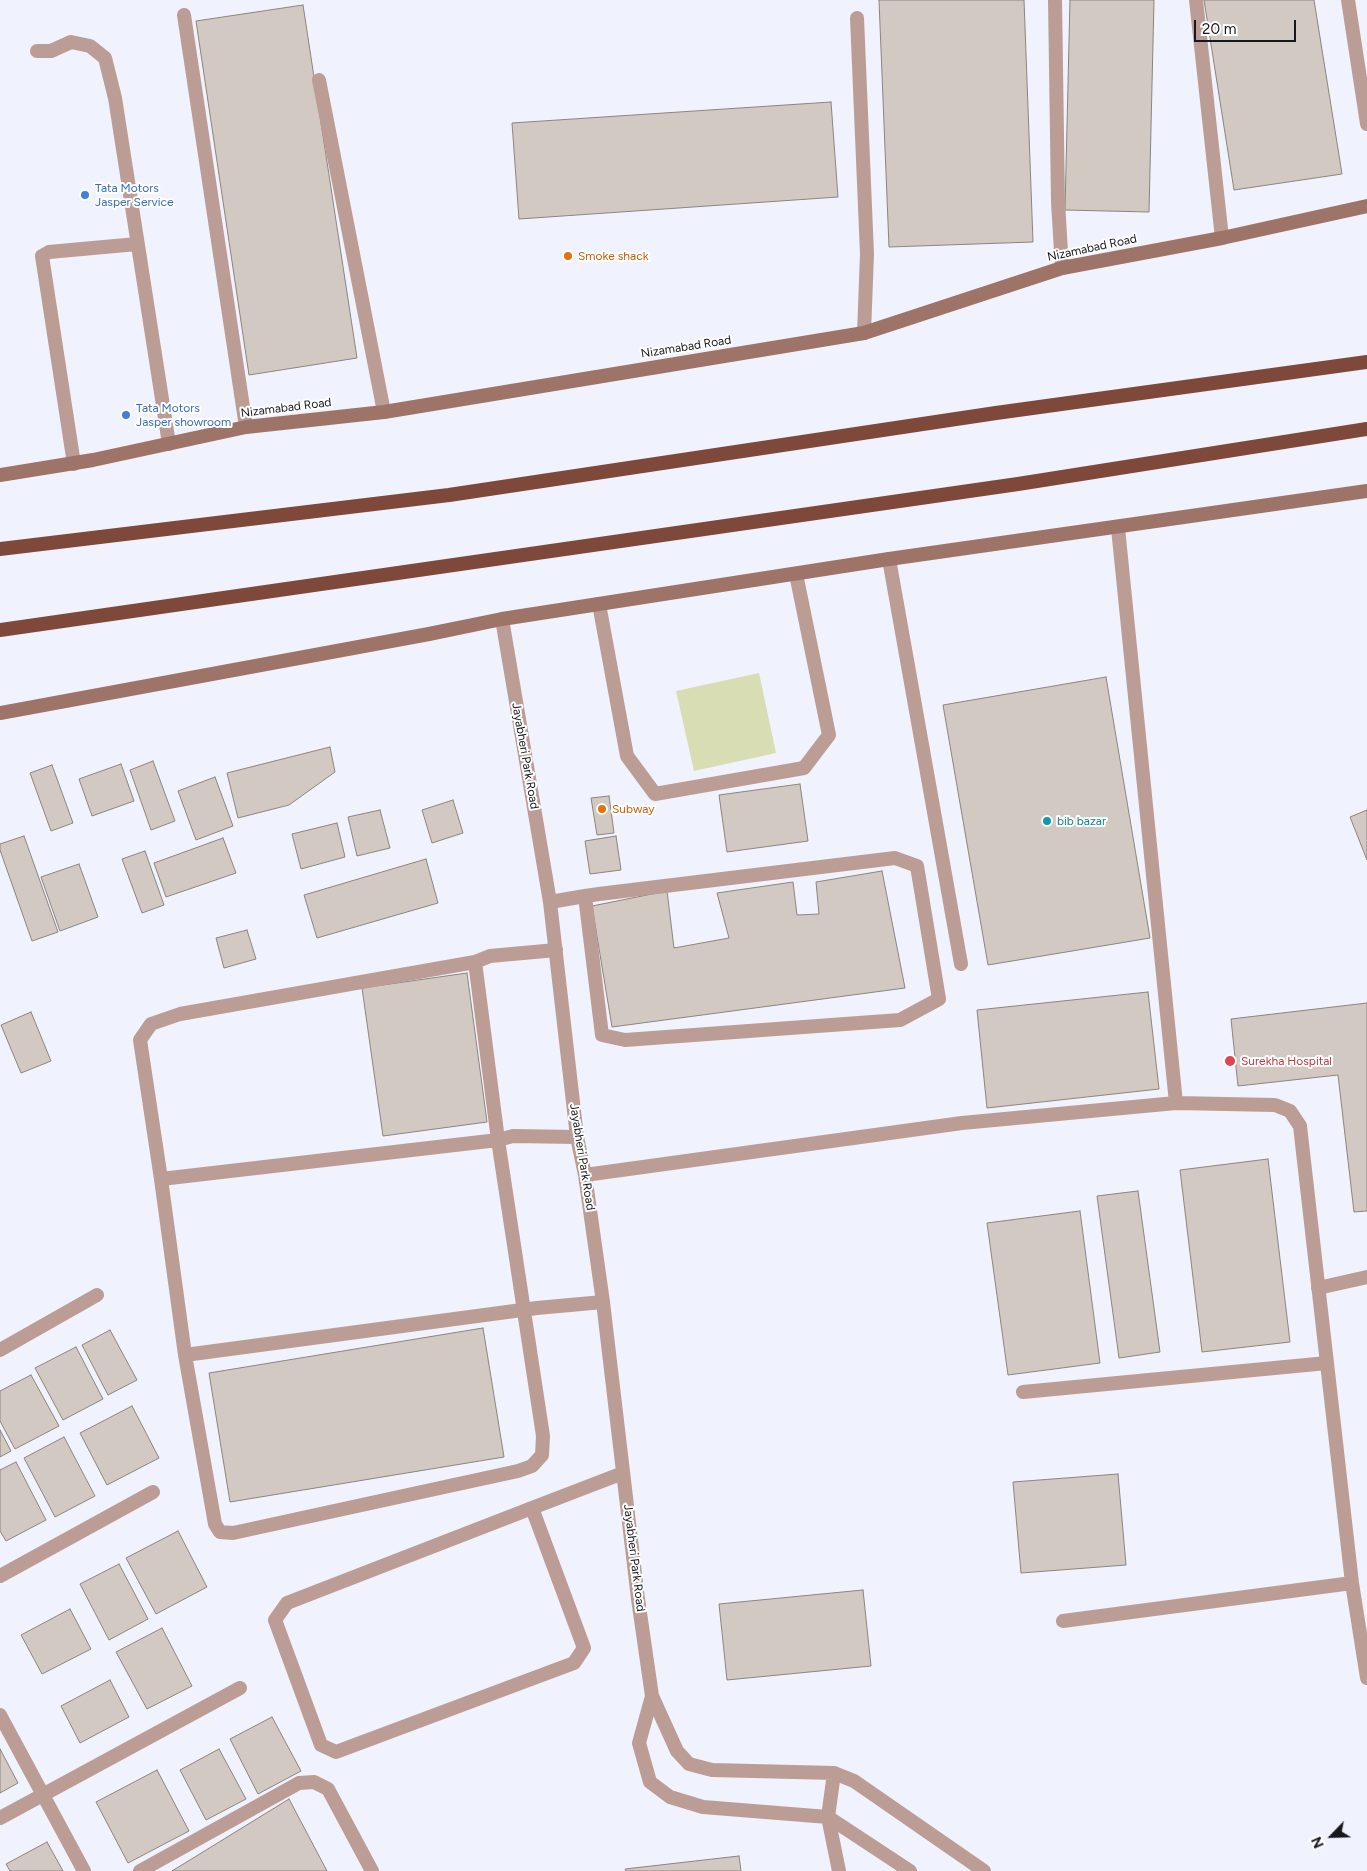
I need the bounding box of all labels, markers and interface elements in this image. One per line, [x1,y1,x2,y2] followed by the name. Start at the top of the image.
[1197,10,1300,42] scale bar
[1202,20,1236,38] text: 20 m
[95,181,174,209] place label: Tata Motors Jasper Service
[79,189,91,201] marker: Tata Motors Jasper Service
[1046,231,1138,265] street label: Nizamabad Road
[578,249,648,263] place label: Smoke shack
[562,250,574,262] marker: Smoke shack
[640,333,732,361] street label: Nizamabad Road
[240,395,332,421] street label: Nizamabad Road
[136,401,231,429] place label: Tata Motors Jasper showroom
[120,409,132,421] marker: Tata Motors Jasper showroom
[509,702,541,810] street label: Jayabheri Park Road
[612,802,655,816] place label: Subway
[596,803,608,815] marker: Subway
[1057,814,1106,828] place label: bib bazar
[1041,815,1053,827] marker: bib bazar
[1223,1054,1237,1068] marker: Surekha Hospital
[1241,1054,1332,1068] place label: Surekha Hospital
[566,1103,598,1211] street label: Jayabheri Park Road
[620,1504,648,1612] street label: Jayabheri Park Road
[1307,1811,1357,1861] north arrow
[1308,1834,1328,1851] text: N

